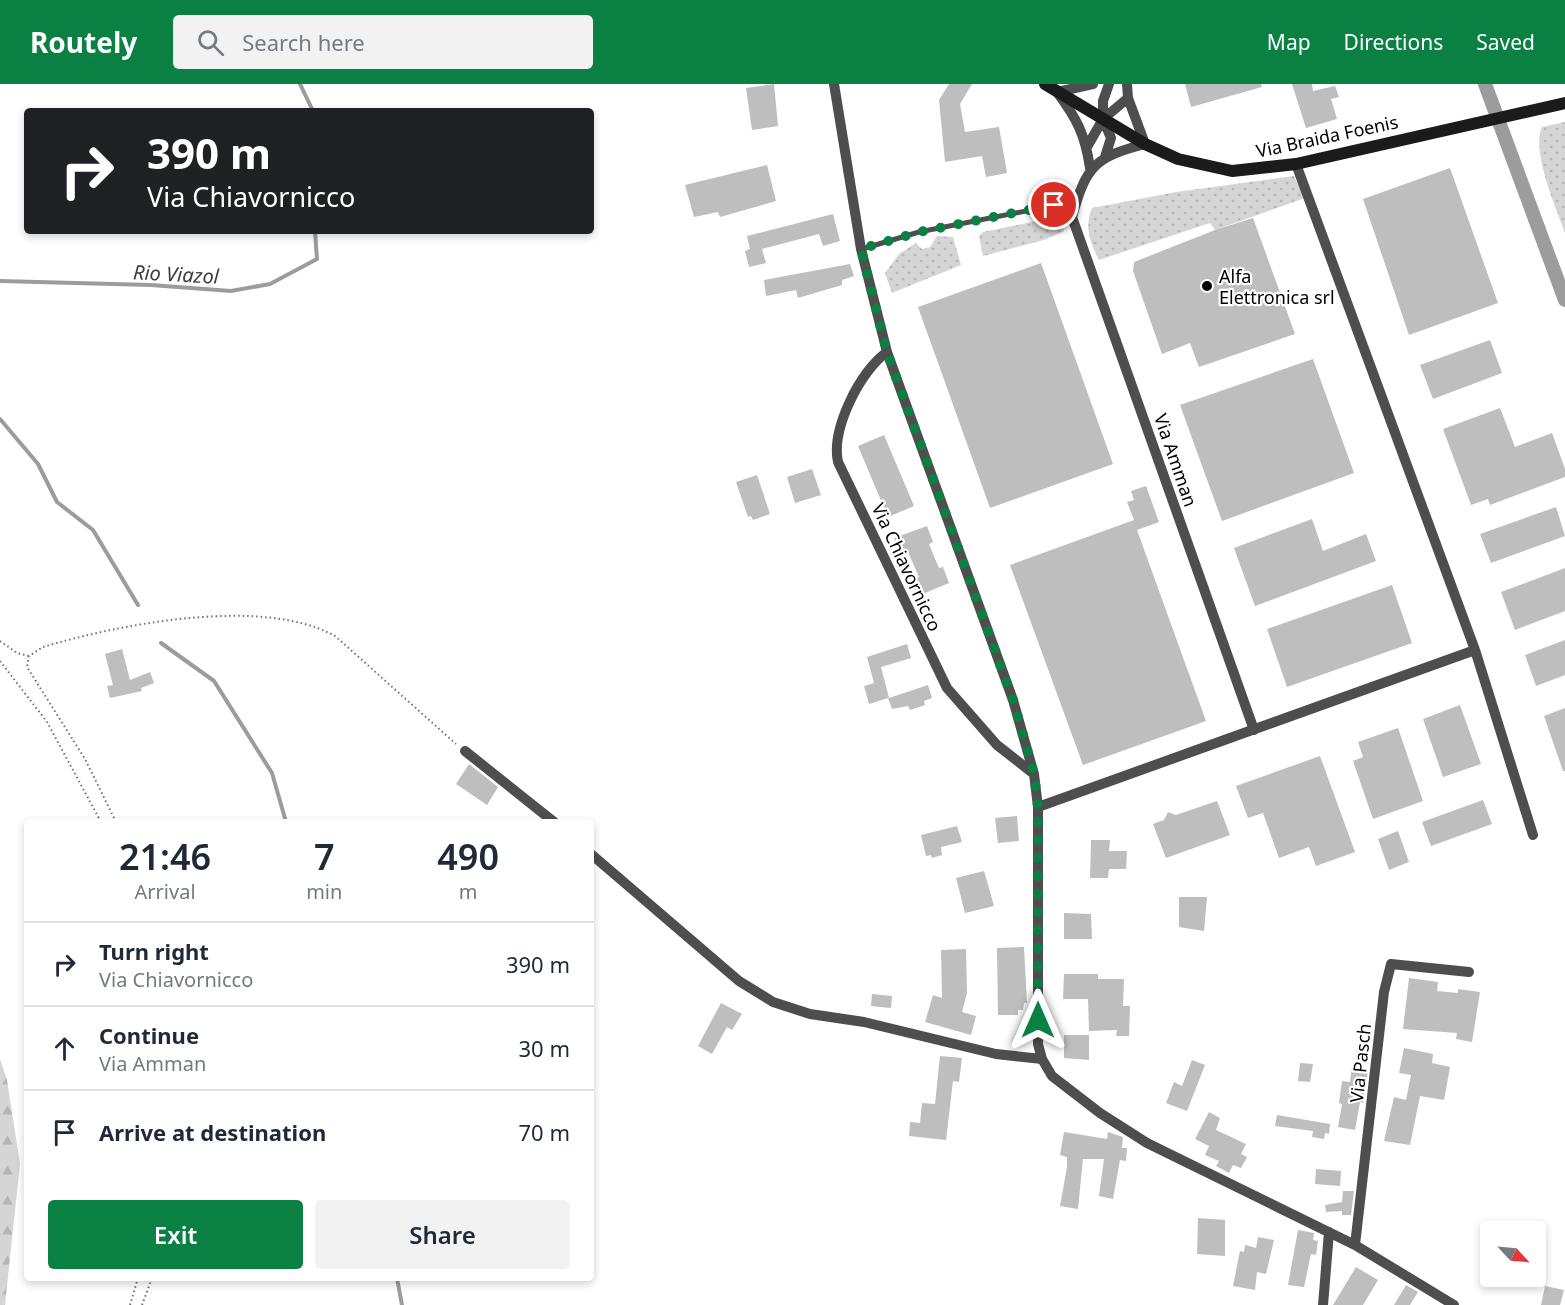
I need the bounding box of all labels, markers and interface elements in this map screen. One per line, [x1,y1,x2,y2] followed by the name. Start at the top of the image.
[173,15,593,69] search box
[30,23,137,61] text: Routely
[194,26,227,59] icon: search
[242,27,365,57] text: Search here
[1267,28,1311,56] text: Map
[1344,28,1443,56] text: Directions
[1476,28,1535,56] text: Saved
[1254,109,1400,163] street label: Via Braida Foenis
[147,124,271,181] text: 390 m
[48,132,126,210] icon: right
[147,178,355,215] text: Via Chiavornicco
[1028,179,1079,230] pin
[1037,188,1070,221] icon: arrive
[132,258,220,290] water label: Rio Viazol
[1219,264,1335,309] place label: Alfa Elettronica srl
[1200,279,1214,293] marker: Alfa Elettronica srl
[1149,410,1203,510] street label: Via Amman
[867,499,947,635] street label: Via Chiavornicco
[119,832,211,881] text: 21:46
[314,832,335,881] text: 7
[437,832,499,881] text: 490
[135,878,196,905] text: Arrival
[306,878,342,905] text: min
[459,878,478,905] text: m
[99,936,209,966] text: Turn right
[48,948,81,981] icon: right
[506,949,570,979] text: 390 m
[99,966,253,993] text: Via Chiavornicco
[1006,988,1070,1052] position arrow
[99,1020,199,1050] text: Continue
[1344,1022,1376,1104] street label: Via Pasch
[48,1032,81,1065] icon: ahead
[519,1033,570,1063] text: 30 m
[99,1050,206,1077] text: Via Amman
[48,1116,81,1149] icon: arrive
[99,1117,326,1147] text: Arrive at destination
[519,1117,570,1147] text: 70 m
[48,1200,303,1269] button: Exit
[315,1200,570,1269] button: Share
[1480,1221,1546,1287] north arrow
[1480,1221,1546,1287] map controls

